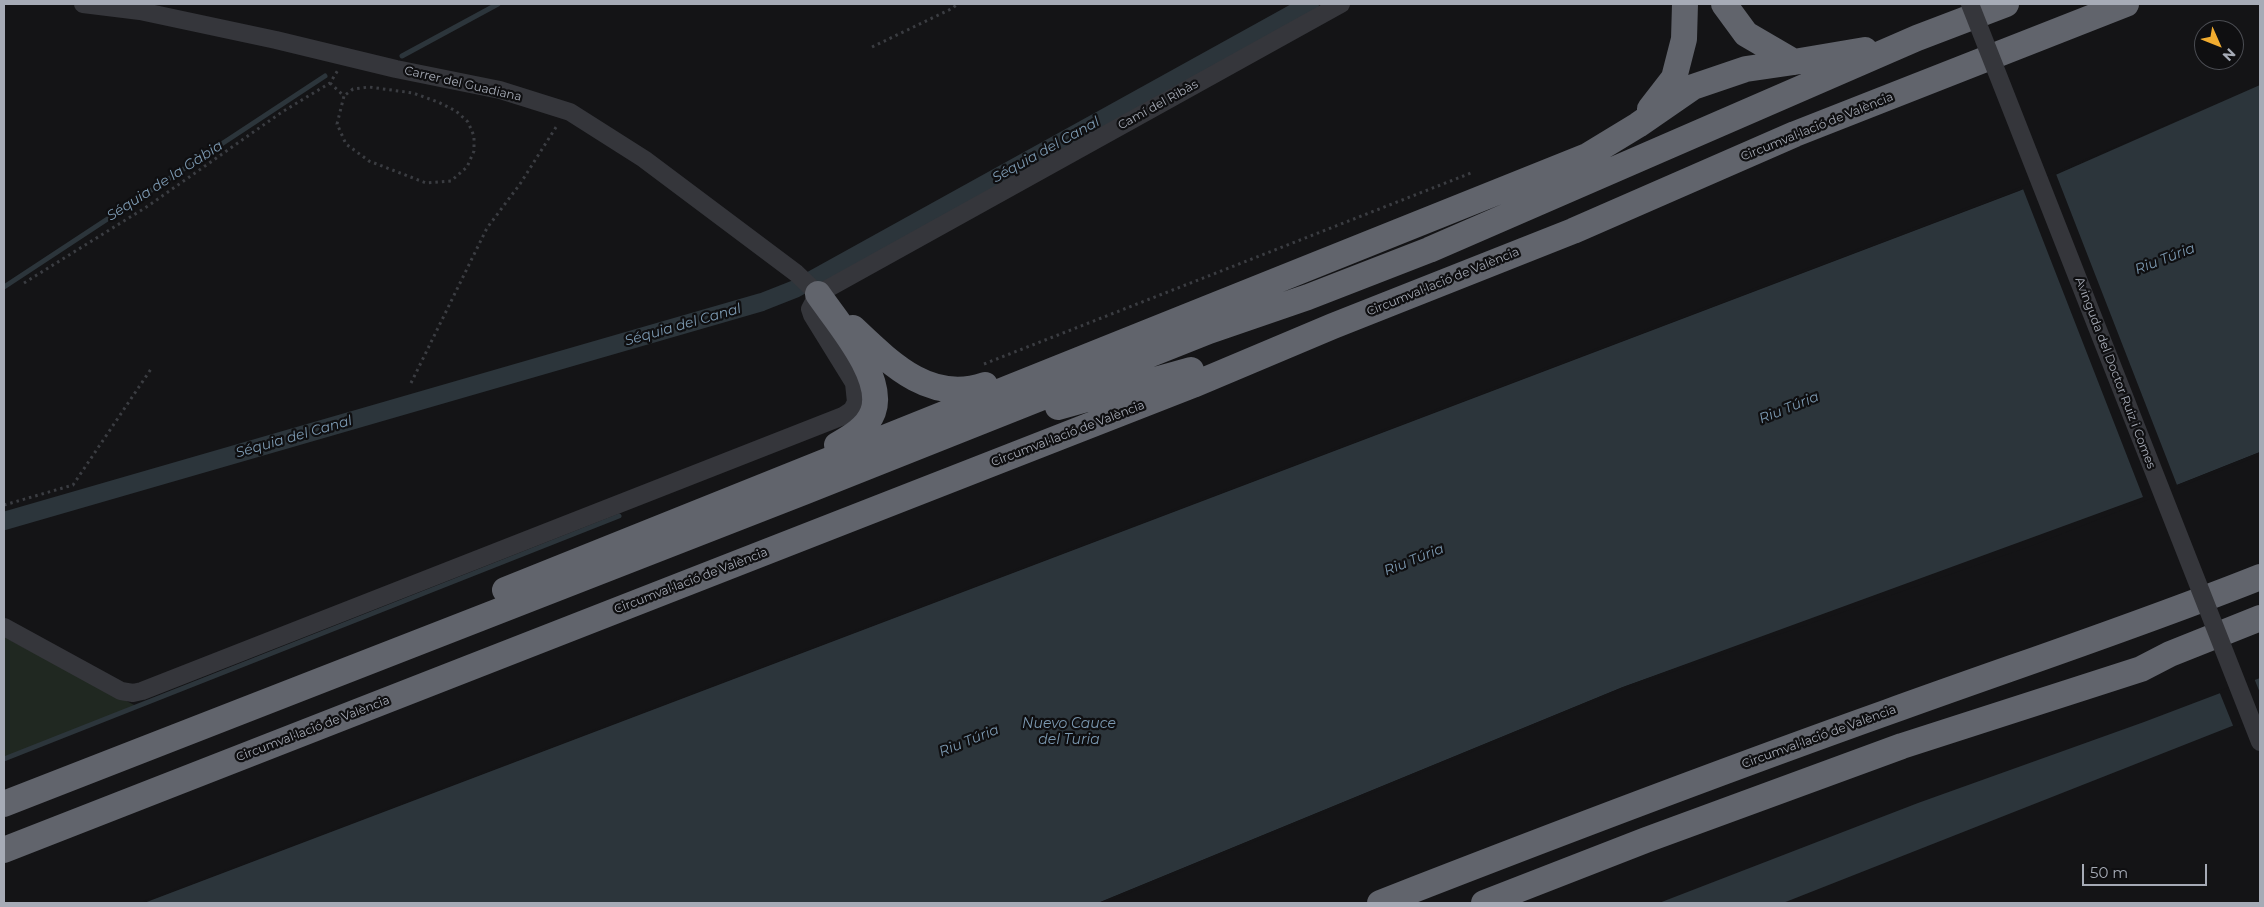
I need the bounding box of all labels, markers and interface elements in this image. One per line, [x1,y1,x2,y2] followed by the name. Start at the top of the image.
[2194,20,2244,70] north arrow
[2219,44,2239,65] text: N
[403,63,523,105] street label: Carrer del Guadiana
[1115,77,1201,133] street label: Camí del Ribàs
[1739,90,1895,164] street label: Circumval·lació de València
[989,114,1103,186] water label: Séquia del Canal
[104,137,226,225] water label: Séquia de la Gàbia
[2133,240,2197,278] water label: Riu Túria
[1365,245,1521,319] street label: Circumval·lació de València
[2072,275,2158,471] street label: Avinguda del Doctor Ruiz i Comes
[623,300,743,350] water label: Séquia del Canal
[1757,388,1821,428] water label: Riu Túria
[989,398,1147,470] street label: Circumval·lació de València
[234,412,354,462] water label: Séquia del Canal
[1382,540,1446,580] water label: Riu Túria
[612,545,770,617] street label: Circumval·lació de València
[234,693,392,765] street label: Circumval·lació de València
[1740,702,1898,772] street label: Circumval·lació de València
[1022,716,1116,749] water label: Nuevo Cauce del Turia
[937,721,1001,761] water label: Riu Túria
[2084,854,2209,886] scale bar
[2090,863,2128,882] text: 50 m

